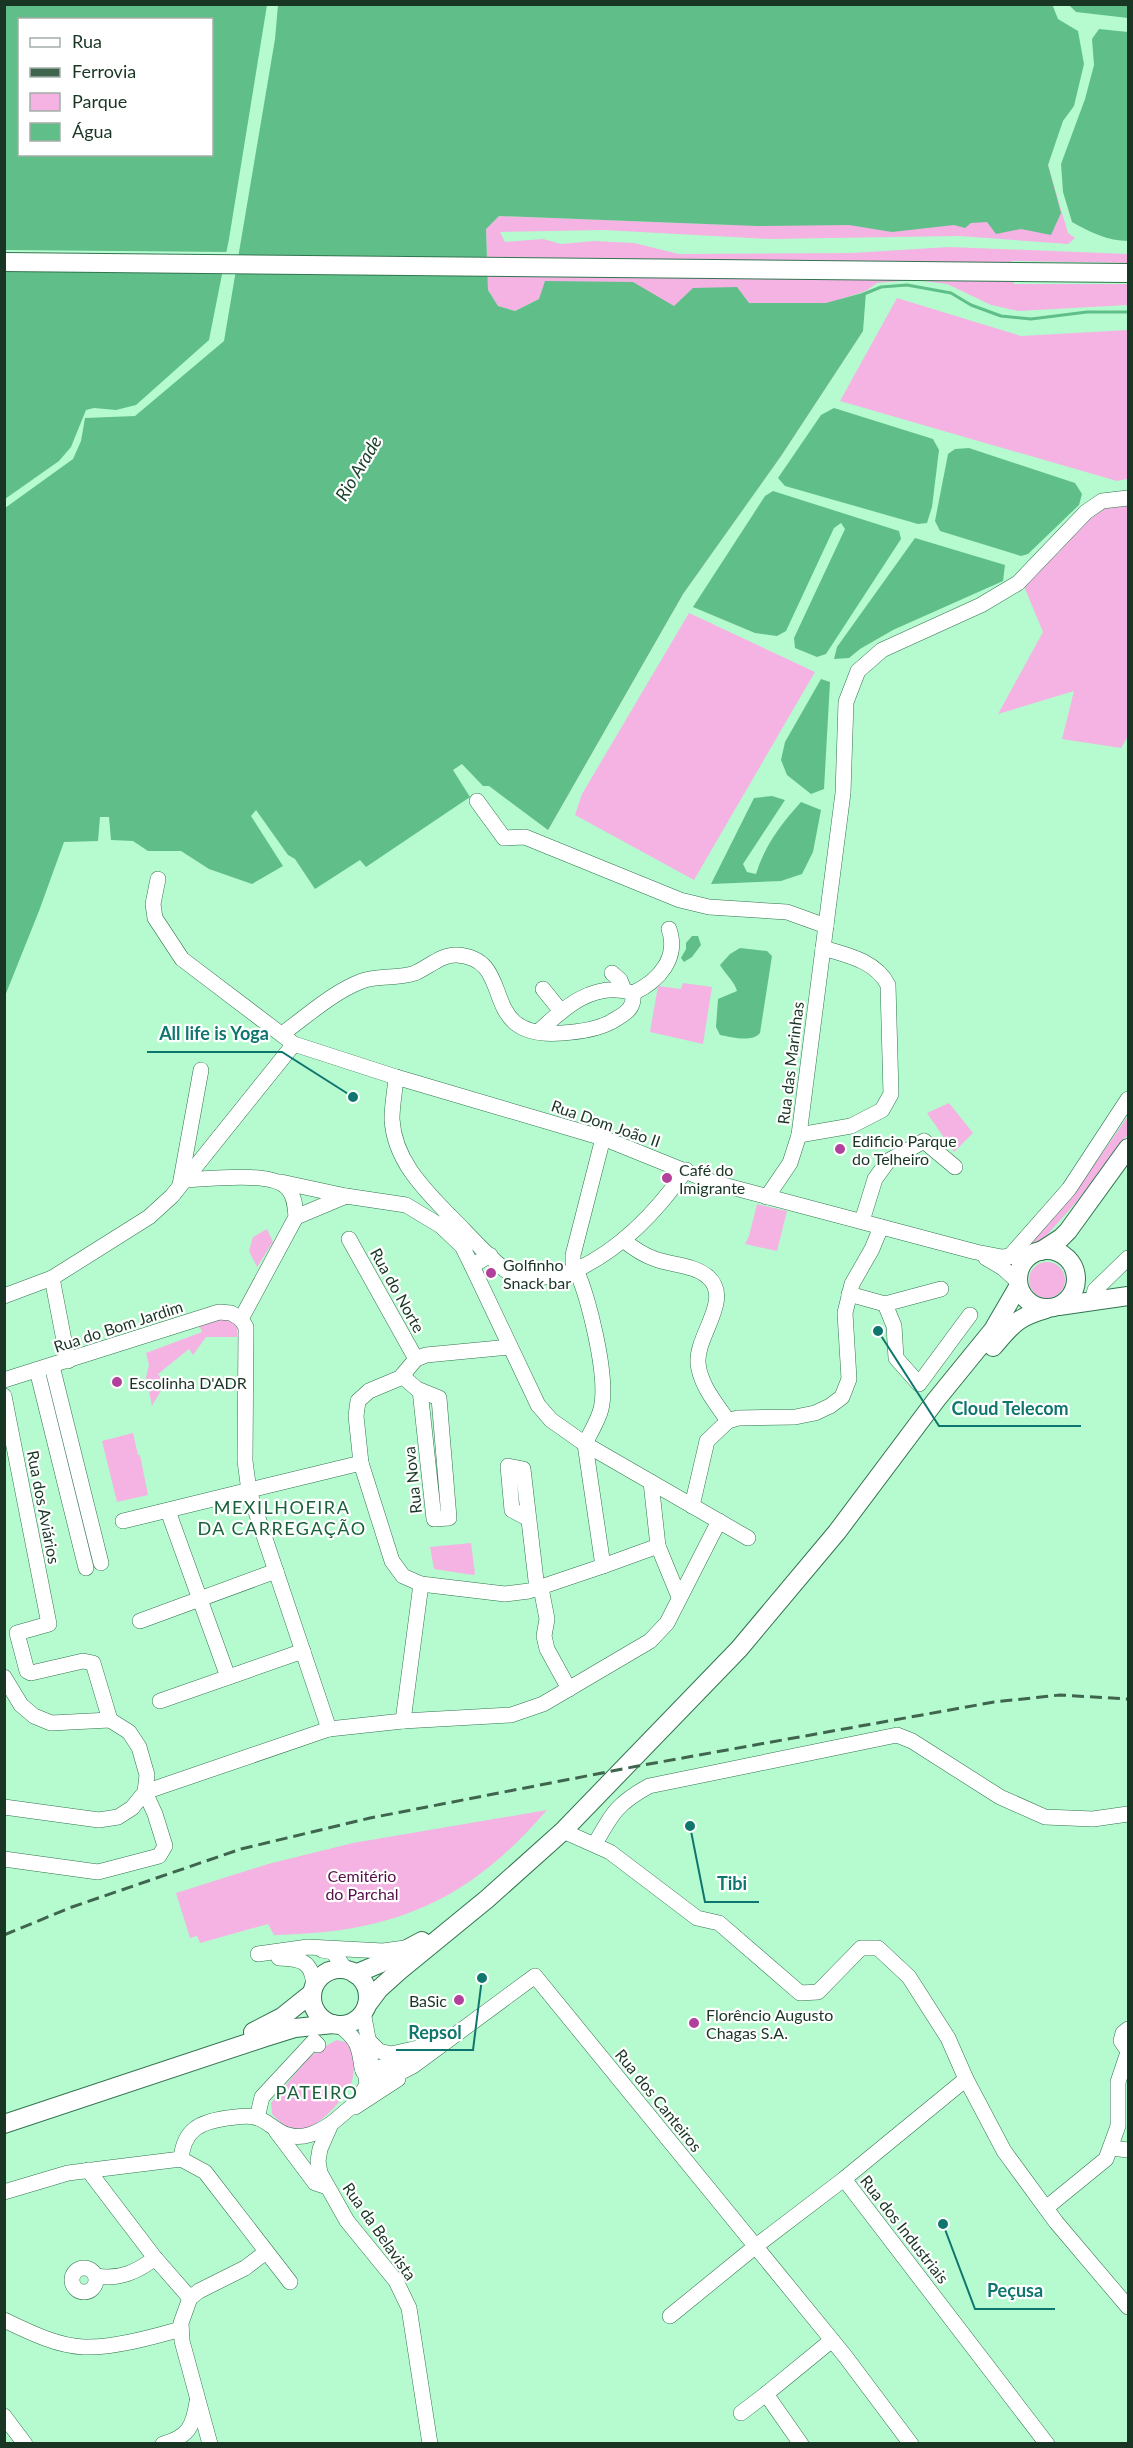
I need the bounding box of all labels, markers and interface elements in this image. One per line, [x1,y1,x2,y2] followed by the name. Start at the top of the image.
[18,18,213,156] legend
[72,30,102,52] text: Rua
[72,60,136,82] text: Ferrovia
[72,90,127,112] text: Parque
[72,120,113,142] text: Água
[330,432,386,504] water label: Rio Arade
[773,1000,807,1125] street label: Rua das Marinhas
[147,1016,282,1052] callout: All life is Yoga
[158,1022,269,1044] text: All life is Yoga
[549,1095,663,1151] street label: Rua Dom João II
[852,1131,957,1168] place label: Edificio Parque do Telheiro
[833,1142,847,1156] marker: Edificio Parque do Telheiro
[679,1160,745,1197] place label: Café do Imigrante
[660,1171,674,1185] marker: Café do Imigrante
[367,1244,429,1336] street label: Rua do Norte
[503,1255,571,1292] place label: Golfinho Snack bar
[484,1266,498,1280] marker: Golfinho Snack bar
[51,1296,185,1356] street label: Rua do Bom Jardim
[129,1373,247,1392] place label: Escolinha D'ADR
[110,1375,124,1389] marker: Escolinha D'ADR
[939,1390,1081,1426] callout: Cloud Telecom
[951,1397,1069,1419] text: Cloud Telecom
[399,1445,425,1515] street label: Rua Nova
[24,1449,64,1565] street label: Rua dos Aviários
[197,1496,367,1539] district label: MEXILHOEIRA DA CARREGAÇÃO
[325,1866,399,1903] park label: Cemitério do Parchal
[705,1866,759,1902] callout: Tibi
[717,1872,747,1894] text: Tibi
[409,1991,447,2010] place label: BaSic
[452,1993,466,2007] marker: BaSic
[706,2005,833,2042] place label: Florêncio Augusto Chagas S.A.
[396,2014,473,2050] callout: Repsol
[687,2016,701,2030] marker: Florêncio Augusto Chagas S.A.
[408,2021,462,2043] text: Repsol
[612,2045,706,2155] street label: Rua dos Canteiros
[276,2081,358,2103] district label: PATEIRO
[857,2171,953,2287] street label: Rua dos Industriais
[339,2179,421,2283] street label: Rua da Belavista
[975,2273,1055,2309] callout: Peçusa
[987,2279,1043,2301] text: Peçusa

